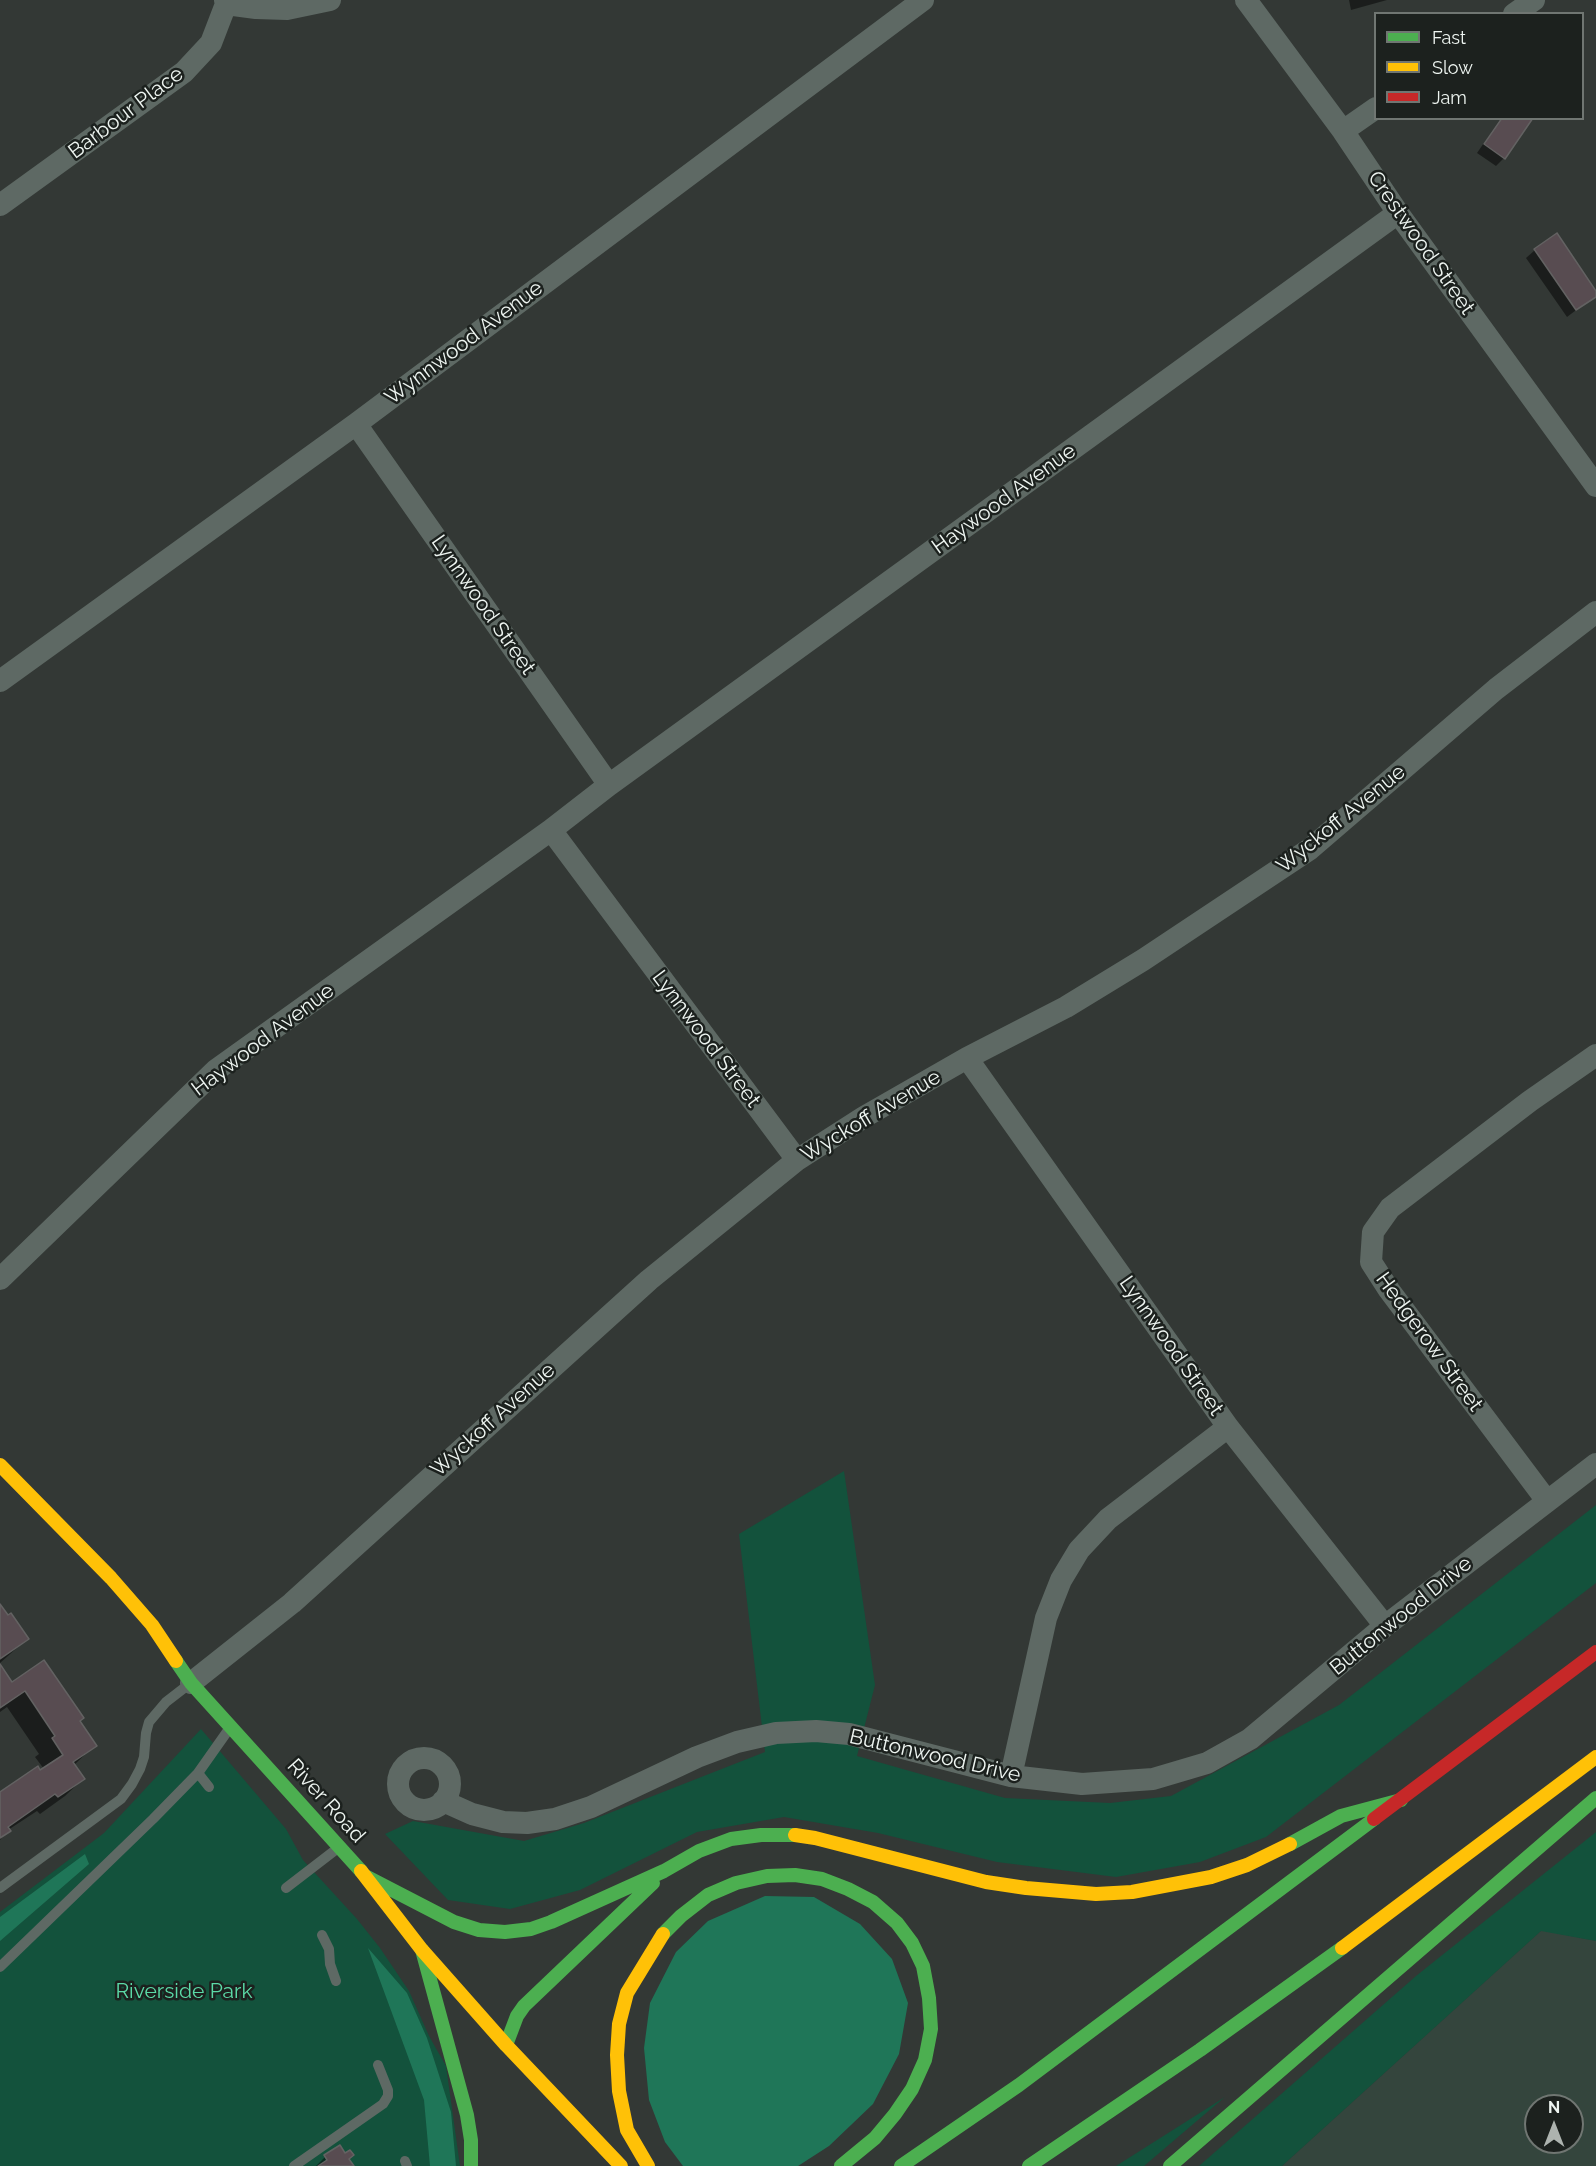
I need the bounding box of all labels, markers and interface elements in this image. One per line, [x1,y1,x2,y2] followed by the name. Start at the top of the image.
[1374,12,1584,120] legend
[1432,27,1466,48] text: Fast
[1432,57,1473,78] text: Slow
[64,62,188,164] street label: Barbour Place
[1432,87,1467,108] text: Jam
[1362,166,1480,320] street label: Crestwood Street
[380,275,548,411] street label: Wynnwood Avenue
[927,438,1081,560] street label: Haywood Avenue
[425,530,541,680] street label: Lynnwood Street
[1272,759,1410,879] street label: Wyckoff Avenue
[646,966,766,1112] street label: Lynnwood Street
[187,978,339,1102] street label: Haywood Avenue
[797,1064,945,1168] street label: Wyckoff Avenue
[1370,1268,1488,1416] street label: Hedgerow Street
[1113,1271,1229,1421] street label: Lynnwood Street
[426,1358,560,1482] street label: Wyckoff Avenue
[1325,1551,1477,1681] street label: Buttonwood Drive
[847,1724,1023,1788] street label: Buttonwood Drive
[282,1754,370,1848] street label: River Road
[115,1979,253,2005] park label: Riverside Park
[1524,2094,1584,2154] north arrow
[1548,2098,1560,2117] text: N

